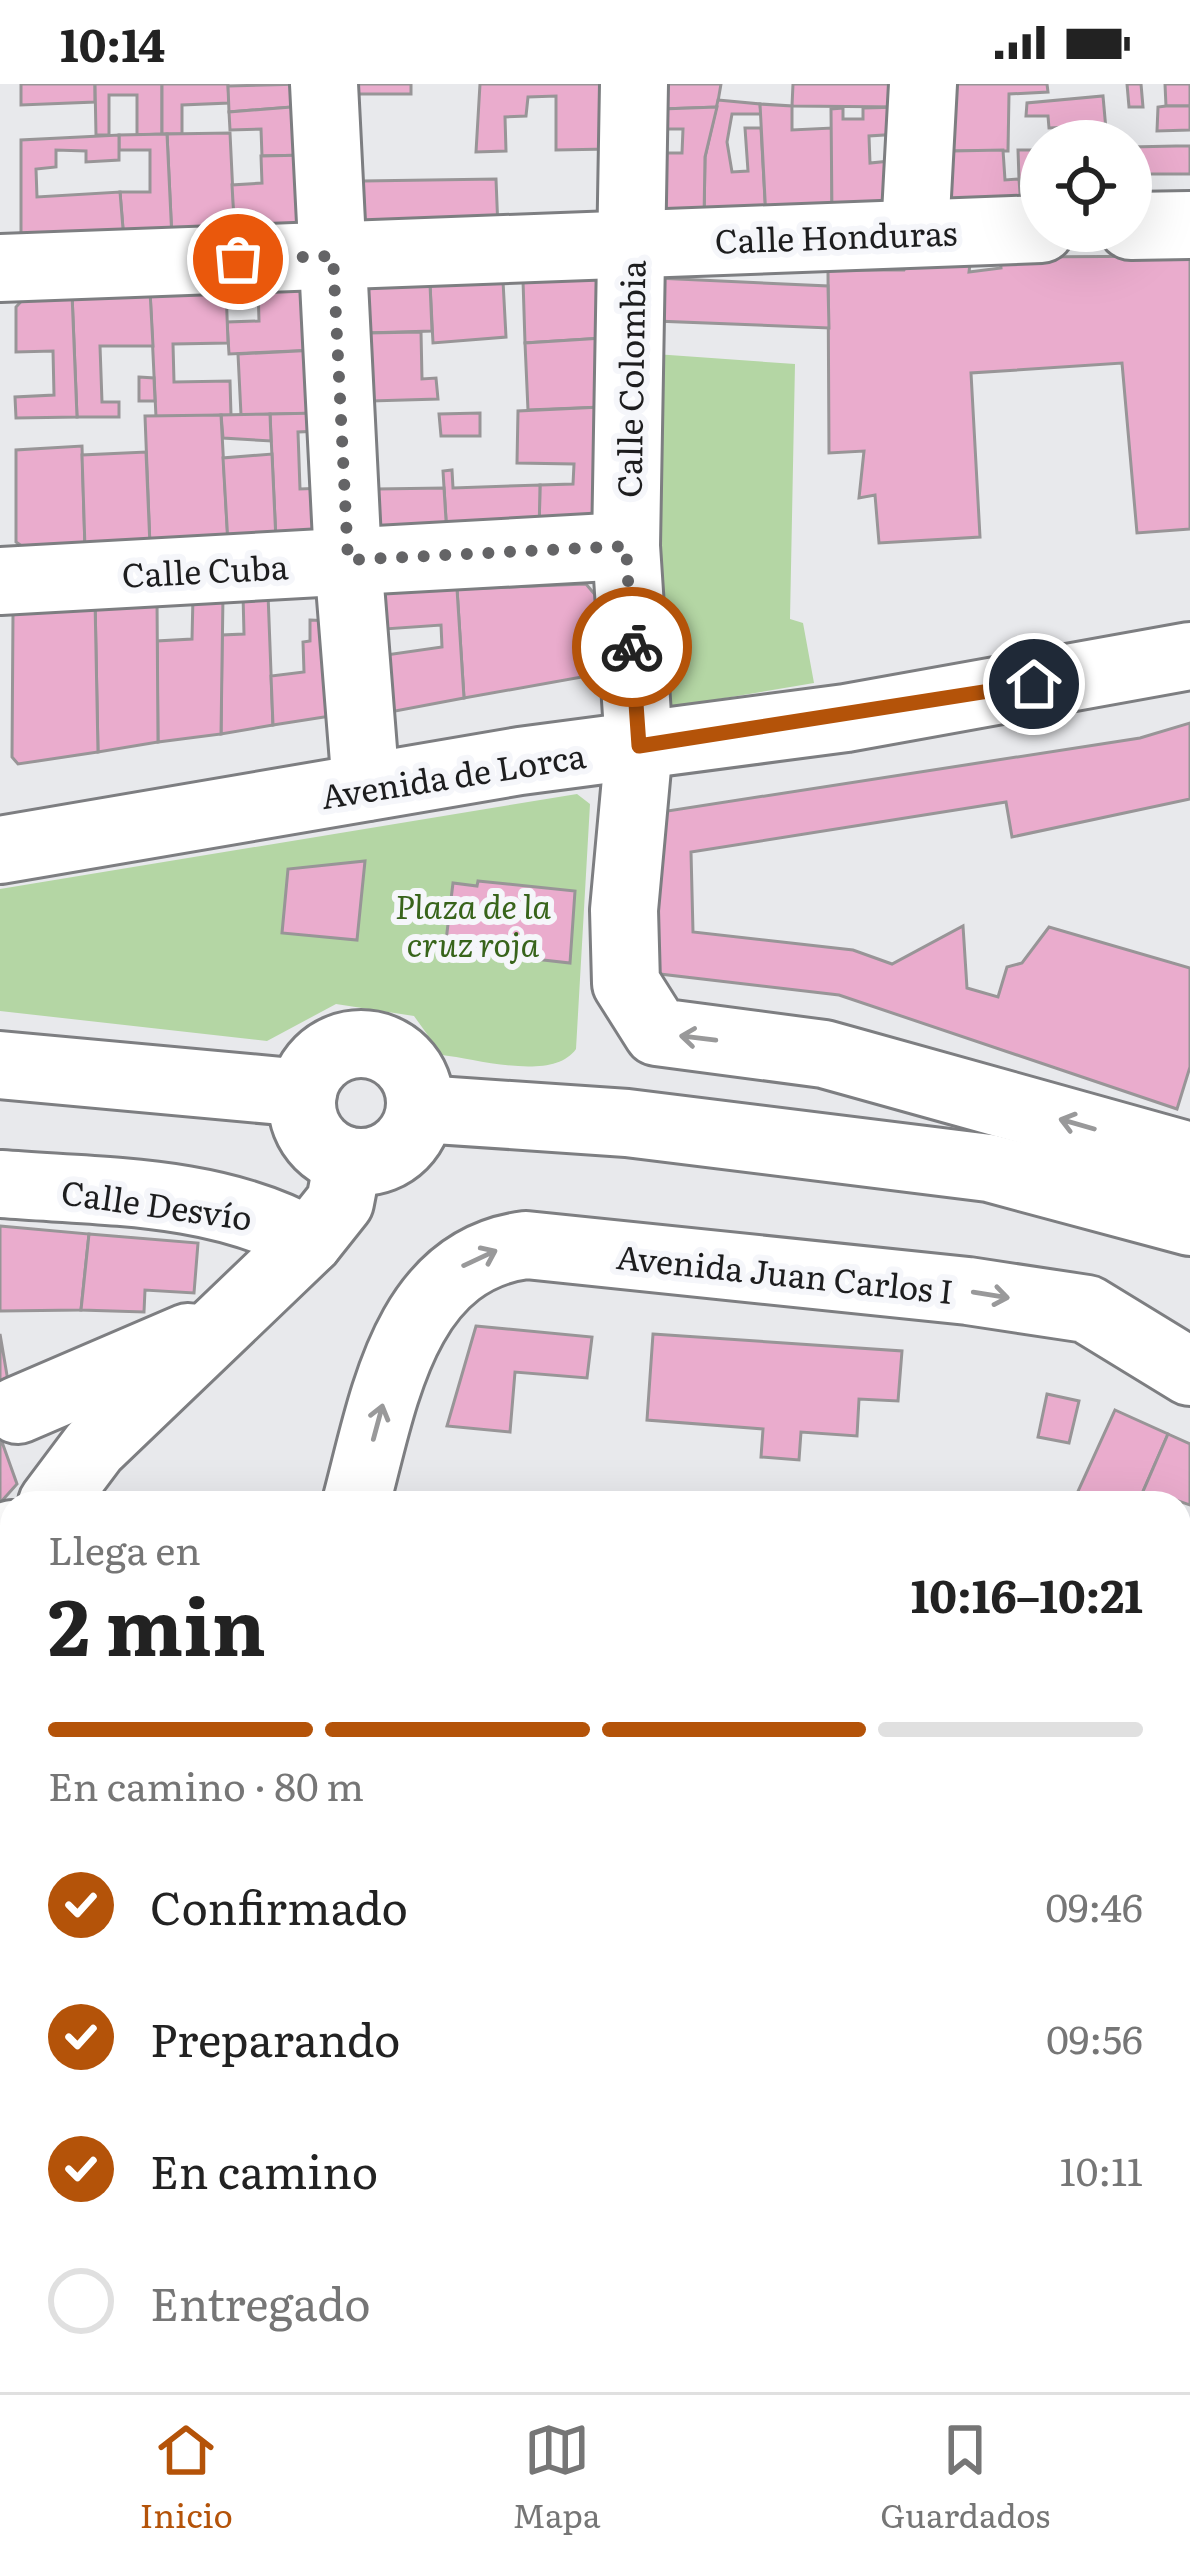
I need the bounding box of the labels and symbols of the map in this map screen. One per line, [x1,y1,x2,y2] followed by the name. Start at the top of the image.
[714,206,958,264] street label: Calle Honduras
[187,208,289,310] pin
[602,260,656,498] street label: Calle Colombia
[120,540,290,598] street label: Calle Cuba
[572,587,692,707] courier
[983,633,1085,735] pin
[317,729,589,819] street label: Avenida de Lorca
[395,880,551,967] park label: Plaza de la cruz roja
[679,1026,718,1048] one-way arrow
[1059,1112,1097,1134] one-way arrow
[58,1165,256,1241] street label: Calle Desvío
[614,1230,956,1314] street label: Avenida Juan Carlos I
[462,1245,498,1267] one-way arrow
[971,1284,1010,1307] one-way arrow
[368,1404,390,1442] one-way arrow

